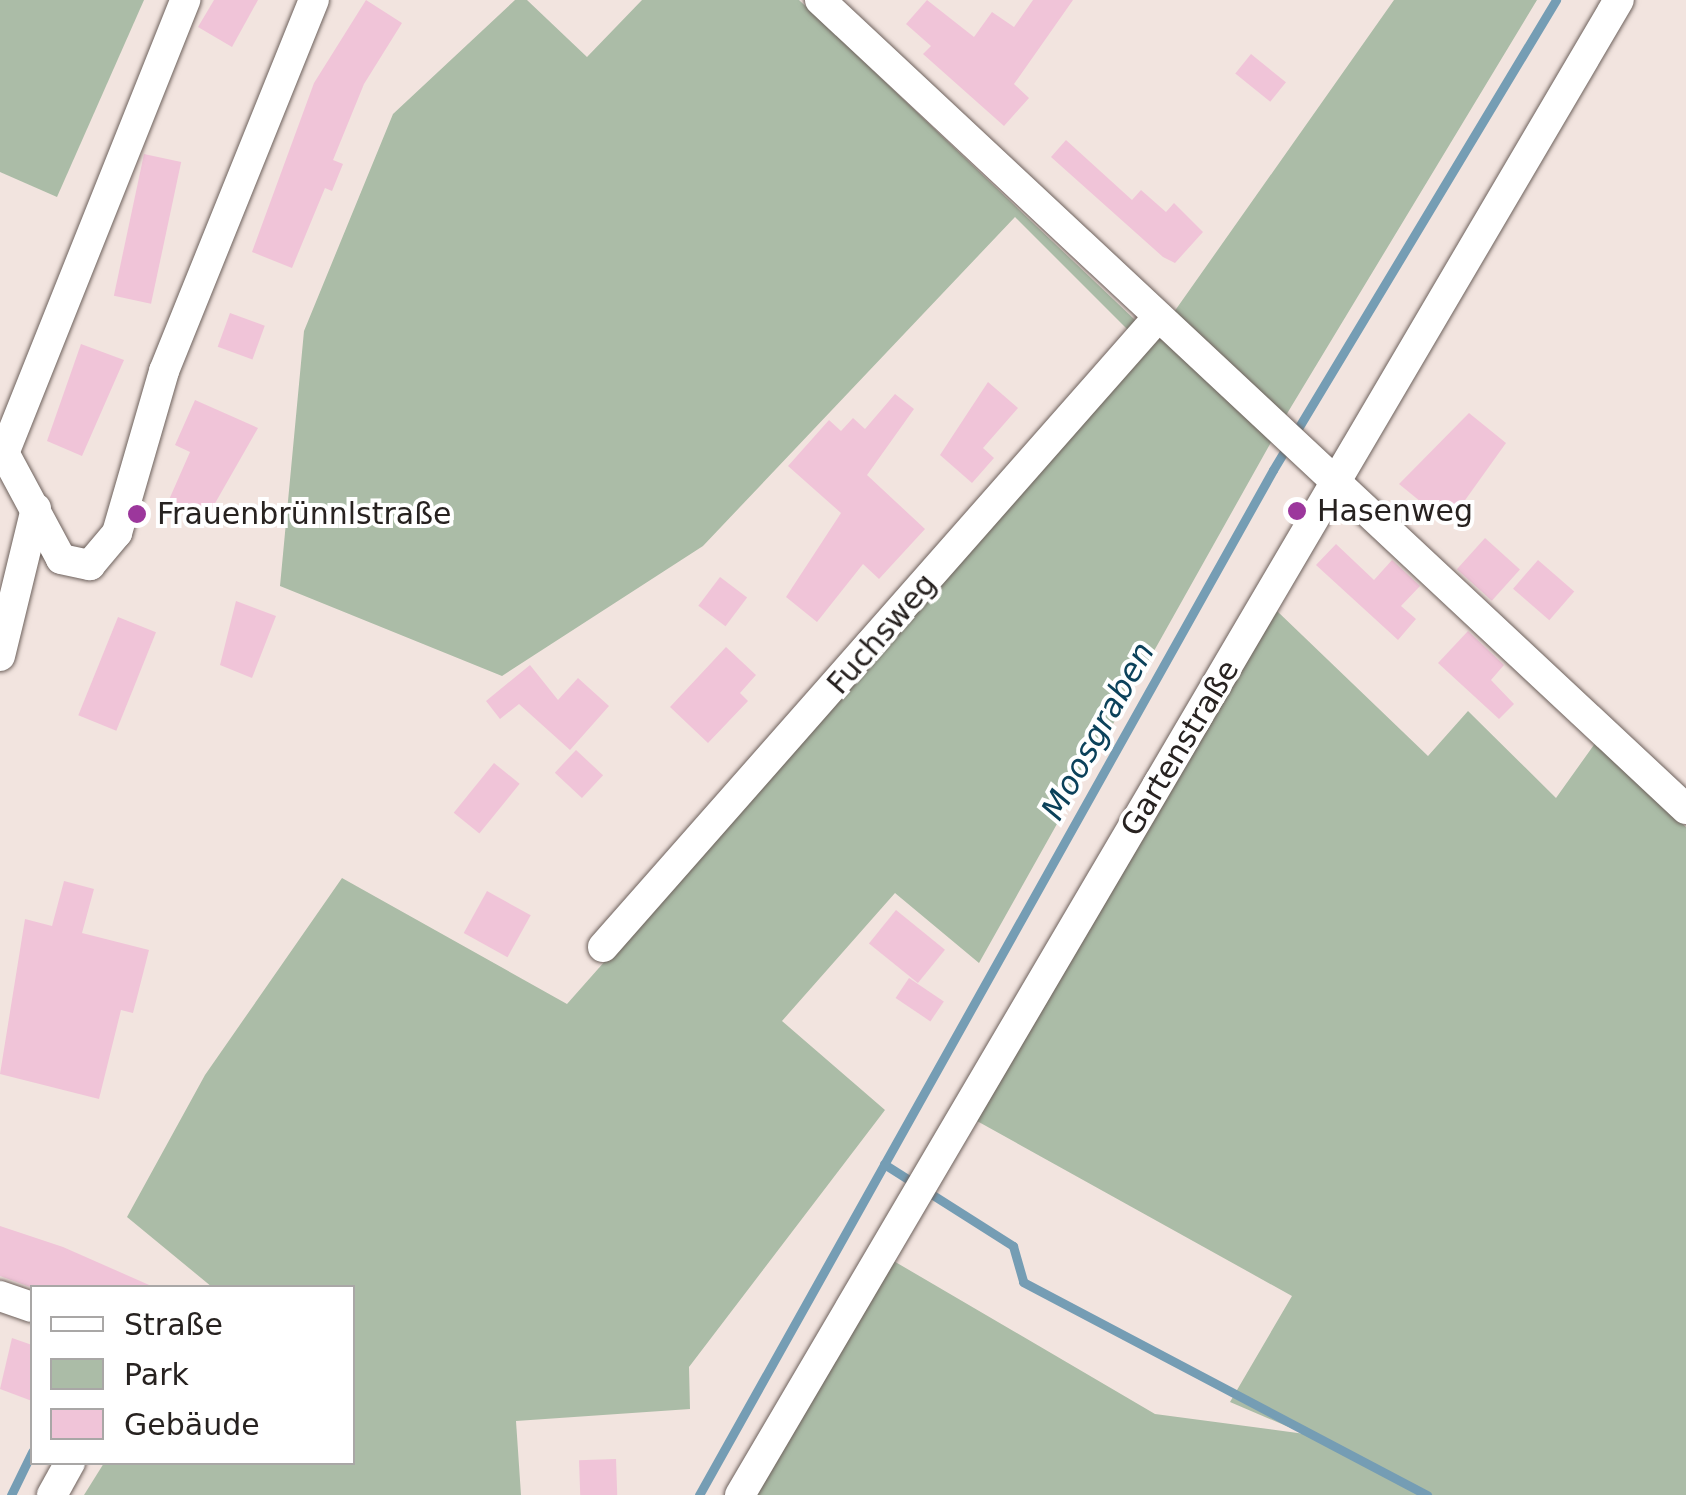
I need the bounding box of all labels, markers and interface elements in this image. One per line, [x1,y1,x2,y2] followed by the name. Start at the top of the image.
[1317,493,1473,529] place label: Hasenweg
[157,496,451,532] place label: Frauenbrünnlstraße
[1286,500,1308,522] marker: Hasenweg
[126,503,148,525] marker: Frauenbrünnlstraße
[820,566,944,702] street label: Fuchsweg
[1034,636,1162,826] water label: Moosgraben
[1113,654,1247,842] street label: Gartenstraße
[30,1285,355,1465] legend
[124,1307,223,1342] text: Straße
[124,1357,189,1392] text: Park
[124,1407,260,1442] text: Gebäude

